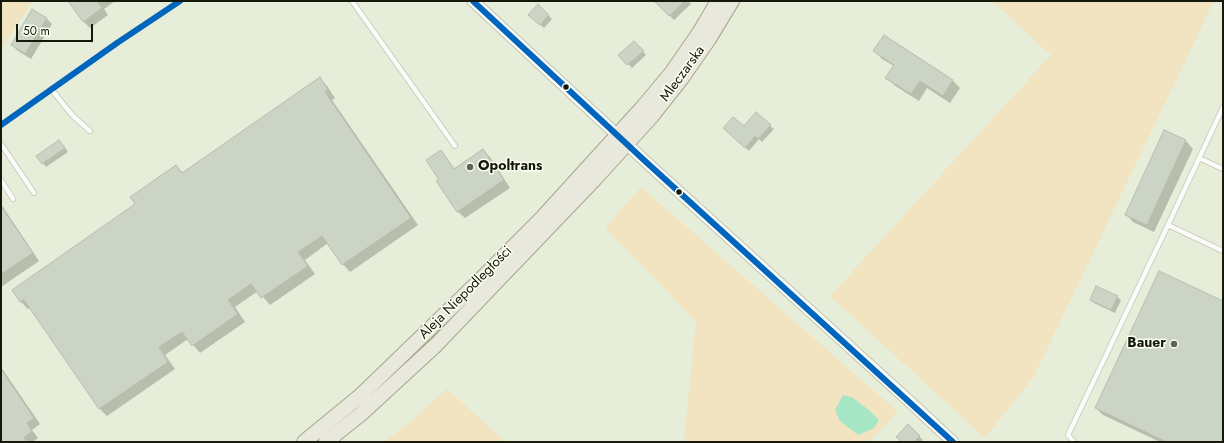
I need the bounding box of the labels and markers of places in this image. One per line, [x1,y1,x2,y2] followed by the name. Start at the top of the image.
[561,82,571,92] unlabelled marker
[478,159,542,175] place label: Opoltrans
[465,162,475,172] marker: Opoltrans
[674,187,684,197] unlabelled marker
[1127,336,1166,352] place label: Bauer
[1169,339,1179,349] marker: Bauer

